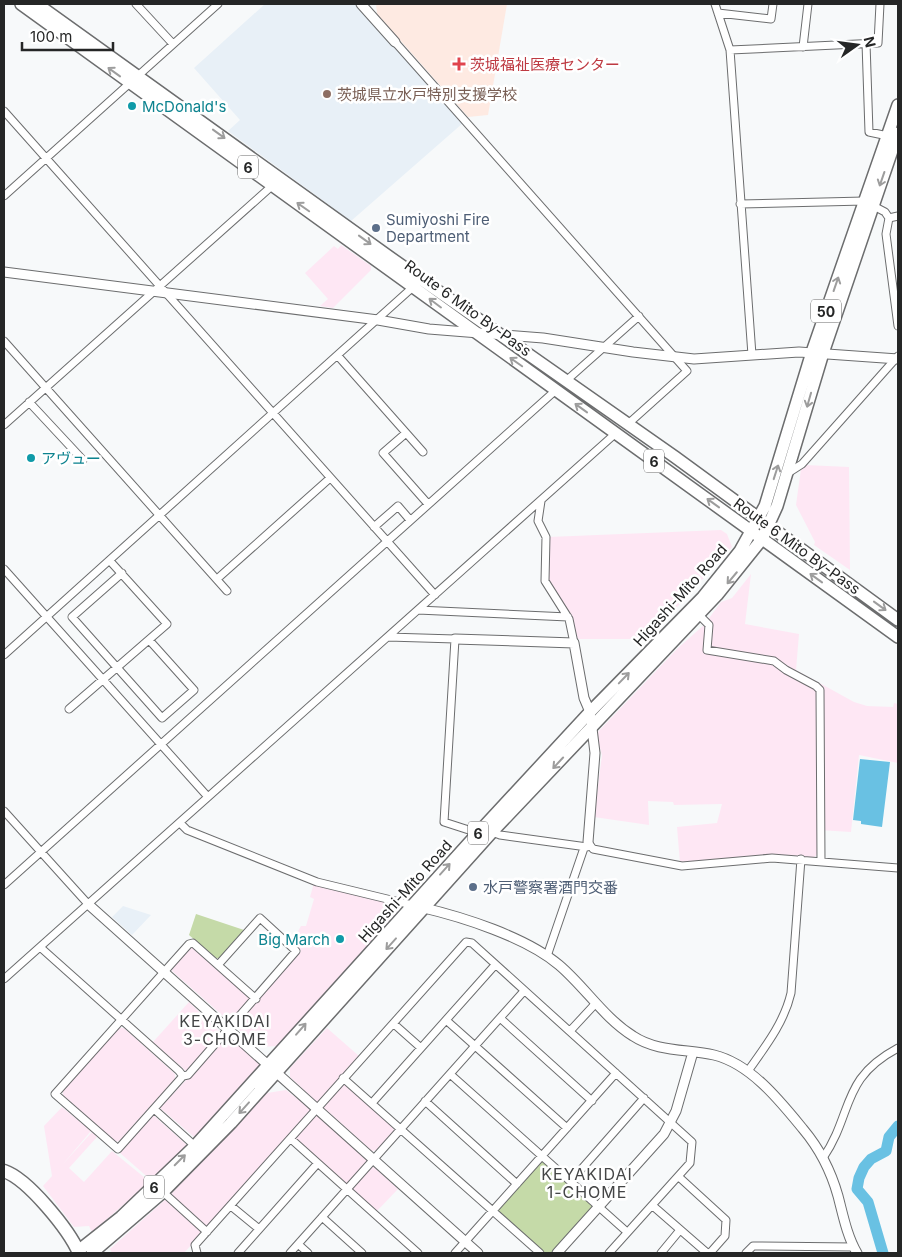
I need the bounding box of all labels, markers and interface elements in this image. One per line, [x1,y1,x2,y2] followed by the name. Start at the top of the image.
[22,20,114,52] scale bar
[832,20,882,70] north arrow
[30,27,72,46] text: 100 m
[861,35,880,49] text: N
[470,55,620,74] place label: 茨城福祉医療センター
[452,57,466,71] marker: 茨城福祉医療センター
[107,67,121,77] one-way arrow
[337,85,517,104] place label: 茨城県立水戸特別支援学校
[321,88,333,100] marker: 茨城県立水戸特別支援学校
[142,97,227,116] place label: McDonald's
[126,100,138,112] marker: McDonald's
[212,129,226,139] one-way arrow
[238,156,258,178] road number: 6
[877,171,886,186] one-way arrow
[297,202,311,212] one-way arrow
[386,210,490,246] place label: Sumiyoshi Fire Department
[370,222,382,234] marker: Sumiyoshi Fire Department
[358,234,371,245] one-way arrow
[401,256,535,360] street label: Route 6 Mito By-Pass
[831,276,841,292] one-way arrow
[428,298,442,308] one-way arrow
[811,300,841,322] road number: 50
[509,357,523,367] one-way arrow
[804,391,814,407] one-way arrow
[574,403,588,413] one-way arrow
[41,449,101,468] place label: アヴュー
[644,450,664,472] road number: 6
[25,452,37,464] marker: アヴュー
[772,465,781,480] one-way arrow
[730,494,864,598] street label: Route 6 Mito By-Pass
[706,498,720,508] one-way arrow
[629,540,731,650] street label: Higashi-Mito Road
[727,571,738,584] one-way arrow
[809,573,823,583] one-way arrow
[873,601,887,611] one-way arrow
[618,671,630,684] one-way arrow
[552,756,564,769] one-way arrow
[468,821,488,844] road number: 6
[354,836,456,946] street label: Higashi-Mito Road
[439,862,451,875] one-way arrow
[483,878,618,897] place label: 水戸警察署酒門交番
[467,881,479,893] marker: 水戸警察署酒門交番
[258,930,330,949] place label: Big March
[334,933,346,945] marker: Big March
[386,937,397,950] one-way arrow
[179,1011,271,1049] district label: KEYAKIDAI 3-CHOME
[296,1022,307,1035] one-way arrow
[238,1102,250,1115] one-way arrow
[174,1154,186,1167] one-way arrow
[541,1164,633,1202] district label: KEYAKIDAI 1-CHOME
[144,1176,164,1198] road number: 6

